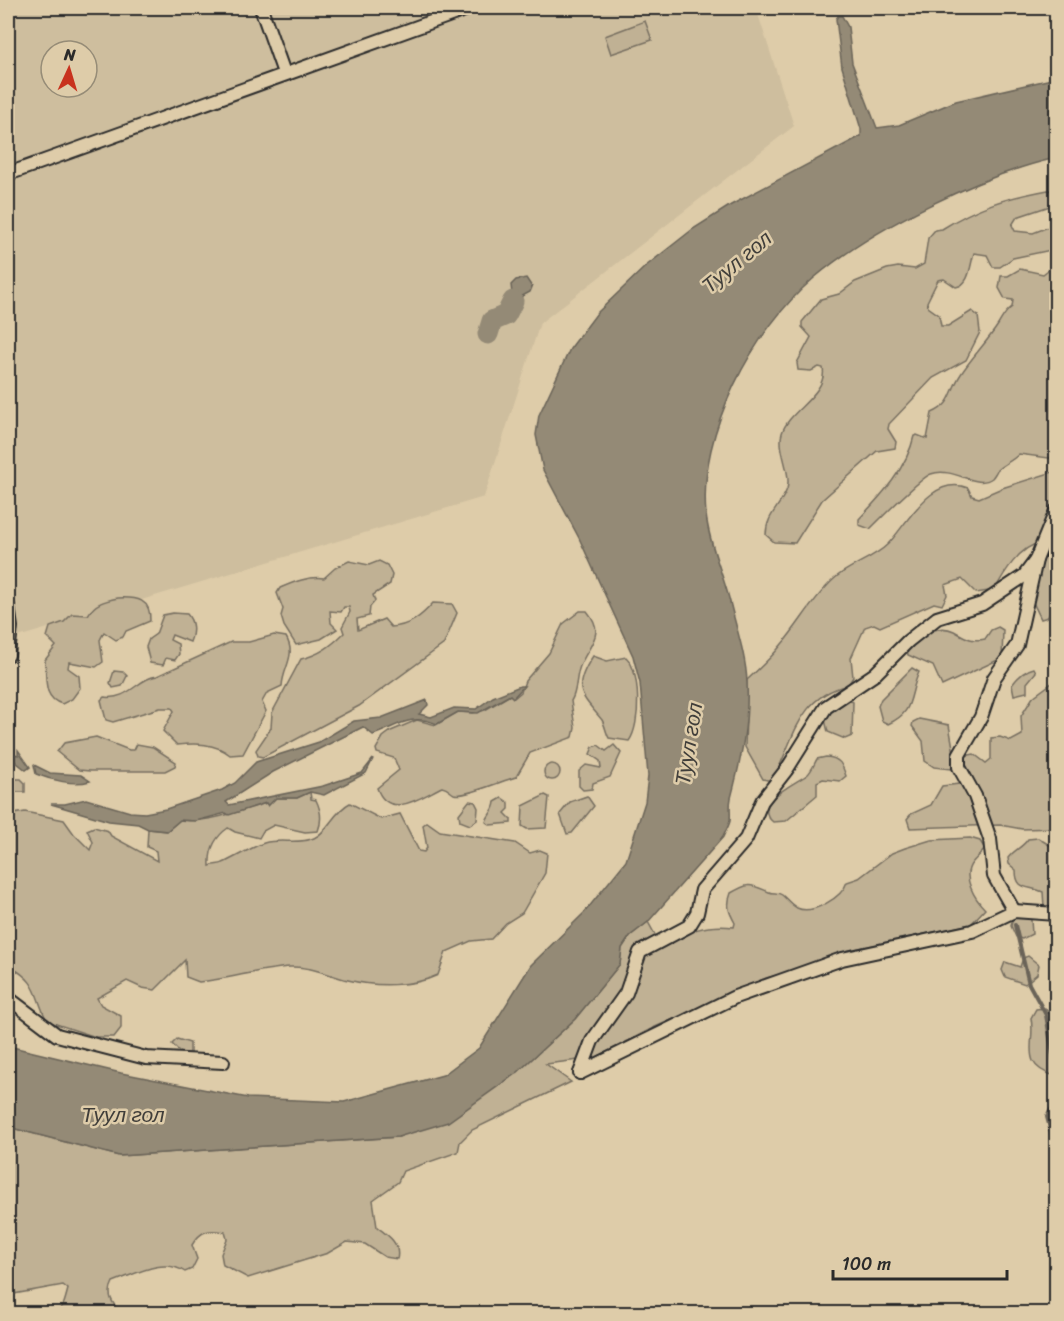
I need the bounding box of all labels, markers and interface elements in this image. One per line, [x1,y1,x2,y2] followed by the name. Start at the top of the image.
[39,39,99,99] north arrow
[62,40,77,69] text: N
[693,221,781,303] water label: Туул гол
[664,700,714,788] water label: Туул гол
[81,1096,165,1134] water label: Туул гол
[833,1243,1007,1281] scale bar
[842,1248,891,1280] text: 100 m

